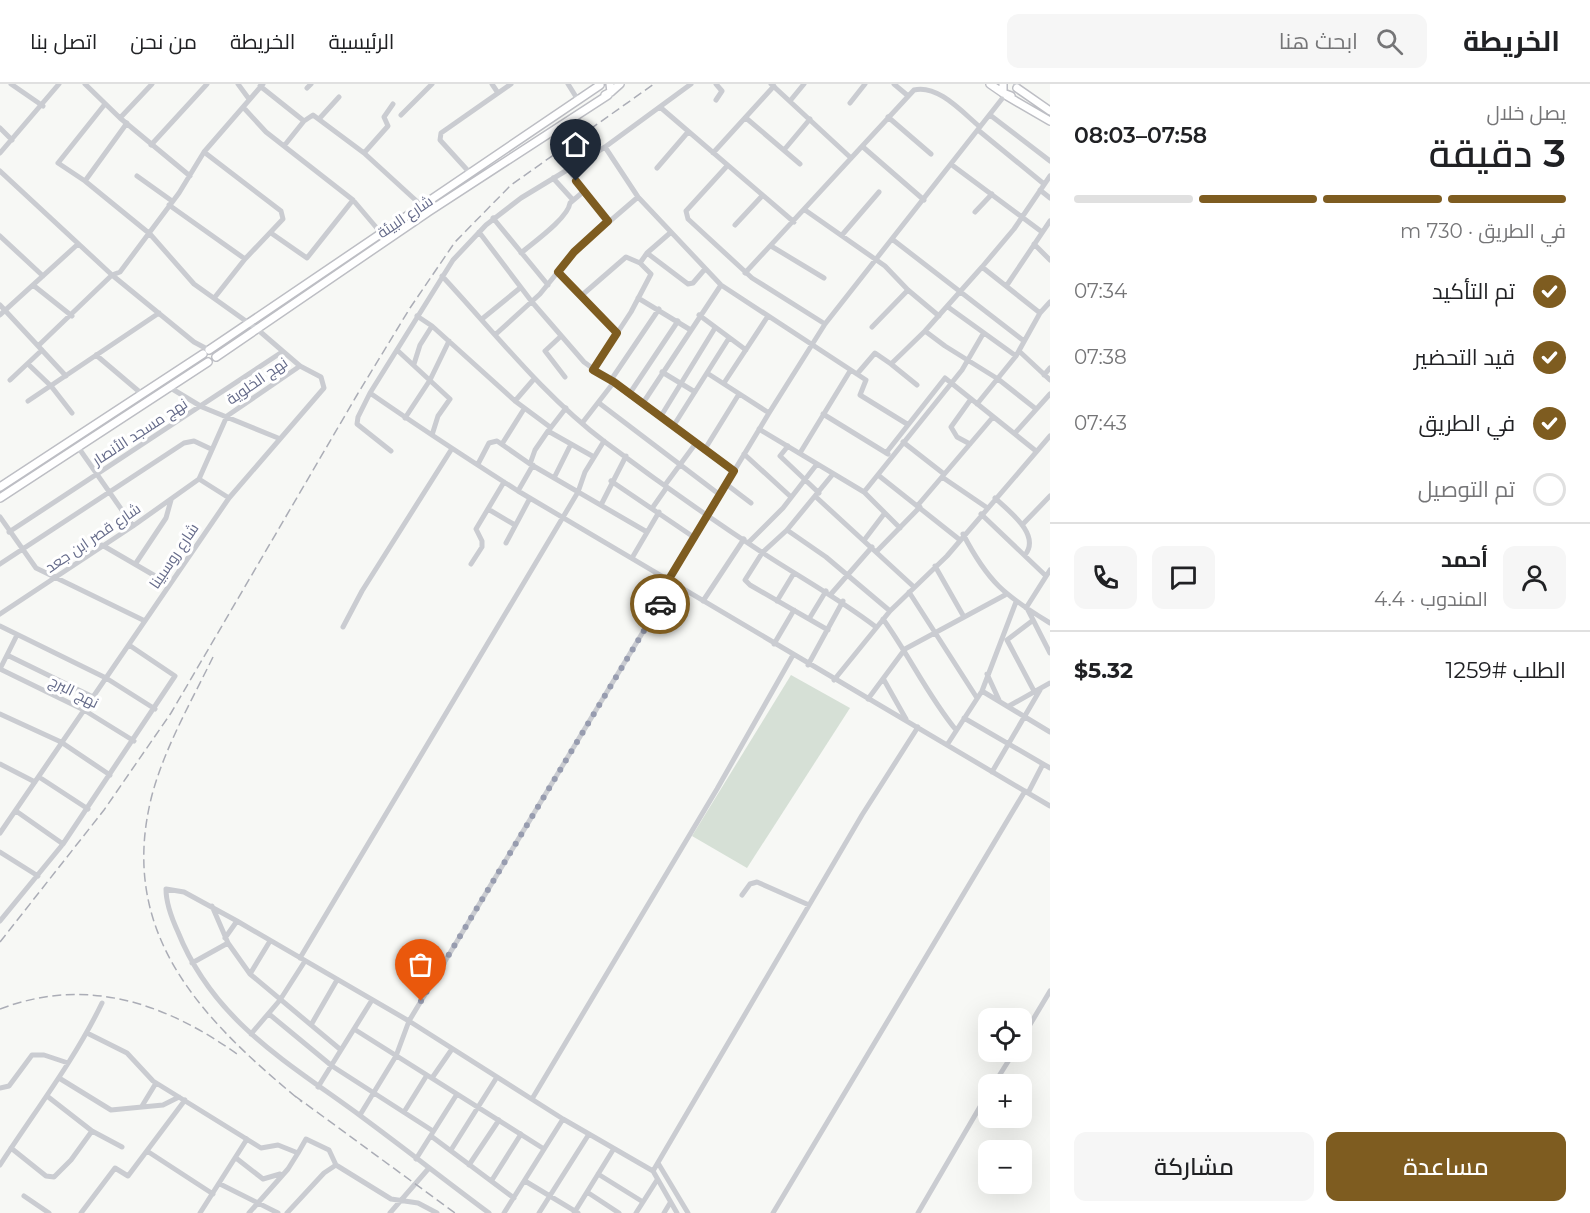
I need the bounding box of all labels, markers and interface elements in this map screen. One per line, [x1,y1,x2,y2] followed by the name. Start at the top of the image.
[1007,14,1427,68] search box
[1463,24,1560,58] text: الخريطة
[1373,25,1406,58] icon: search
[1279,28,1358,55] text: ابحث هنا
[30,29,97,54] text: اتصل بنا
[130,29,197,54] text: من نحن
[230,29,296,54] text: الخريطة
[329,29,394,54] text: الرئيسية
[1487,101,1566,125] text: يصل خلال
[550,119,601,181] pin
[1074,122,1207,149] text: 07:58–08:03
[559,128,592,161] icon: home
[1429,129,1566,177] text: 3 دقيقة
[373,191,437,244] street label: شارع البيئة
[1400,219,1566,243] text: في الطريق · 730 m
[1533,275,1566,308] icon: check
[1432,278,1515,305] text: تم التأكيد
[1074,279,1127,303] text: 07:34
[1533,341,1566,374] icon: check
[1414,344,1515,371] text: قيد التحضير
[1074,345,1127,369] text: 07:38
[222,353,292,410] street label: نهج الخلوية
[88,394,192,472] street label: نهج مسجد الأنصار
[1533,407,1566,440] icon: check
[1418,410,1515,437] text: في الطريق
[1074,411,1127,435] text: 07:43
[1418,476,1515,503] text: تم التوصيل
[41,499,145,578] street label: شارع قصر ابن جعد
[145,519,204,593] street label: شارع روسبينا
[1074,546,1137,609] button: phone
[1152,546,1215,609] button: chat
[1441,546,1488,573] text: أحمد
[1503,546,1566,609] button: person
[630,574,690,634] courier
[1374,587,1488,611] text: المندوب · 4.4
[644,588,677,621] icon: car
[1074,657,1133,684] text: $5.32
[1445,657,1566,684] text: الطلب #1259
[45,671,102,714] street label: نهج البرج
[395,939,446,1001] pin
[404,948,437,981] icon: bag
[978,1008,1032,1194] map controls
[978,1008,1032,1062] button: locate
[978,1074,1032,1128] button: +
[1074,1132,1314,1201] button: مشاركة
[1326,1132,1566,1201] button: مساعدة
[978,1140,1032,1194] button: −

